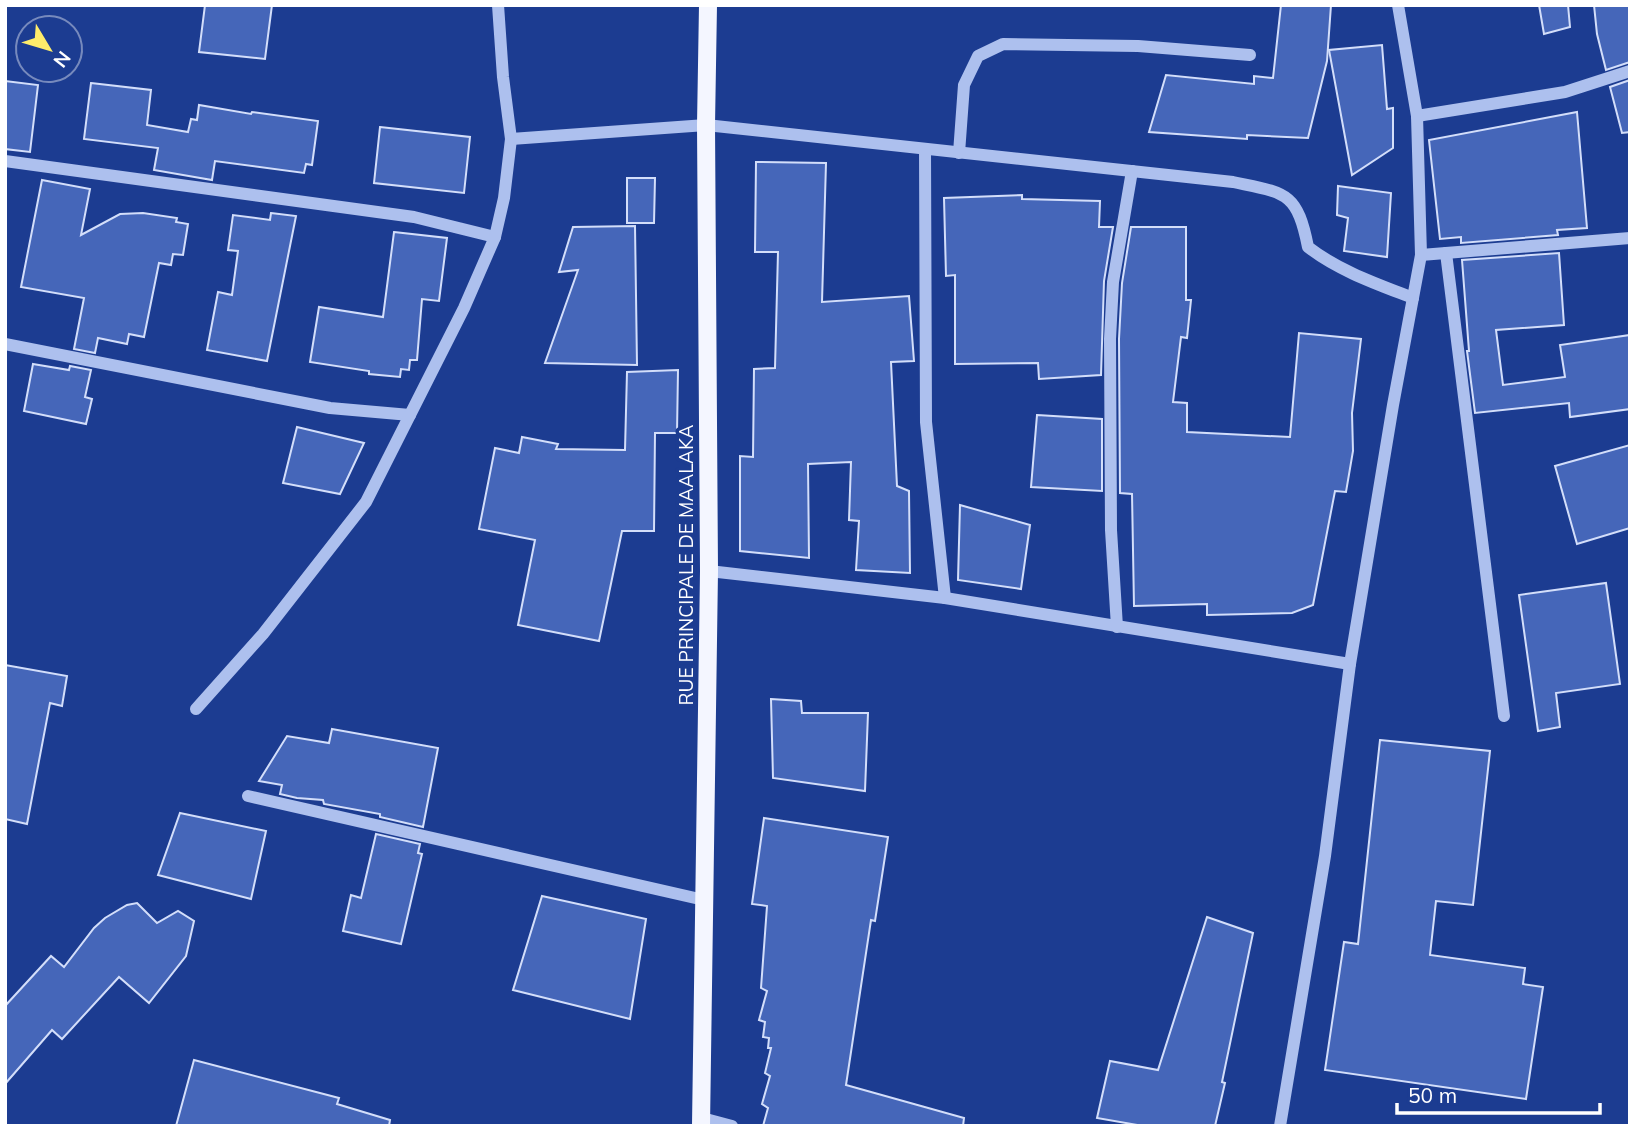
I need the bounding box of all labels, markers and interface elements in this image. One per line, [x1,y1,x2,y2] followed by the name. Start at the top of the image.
[14,14,84,84] north arrow
[49,46,76,73] text: N
[674,424,698,706] street label: RUE PRINCIPALE DE MAALAKA
[1397,1072,1600,1116] scale bar
[1408,1082,1457,1108] text: 50 m

